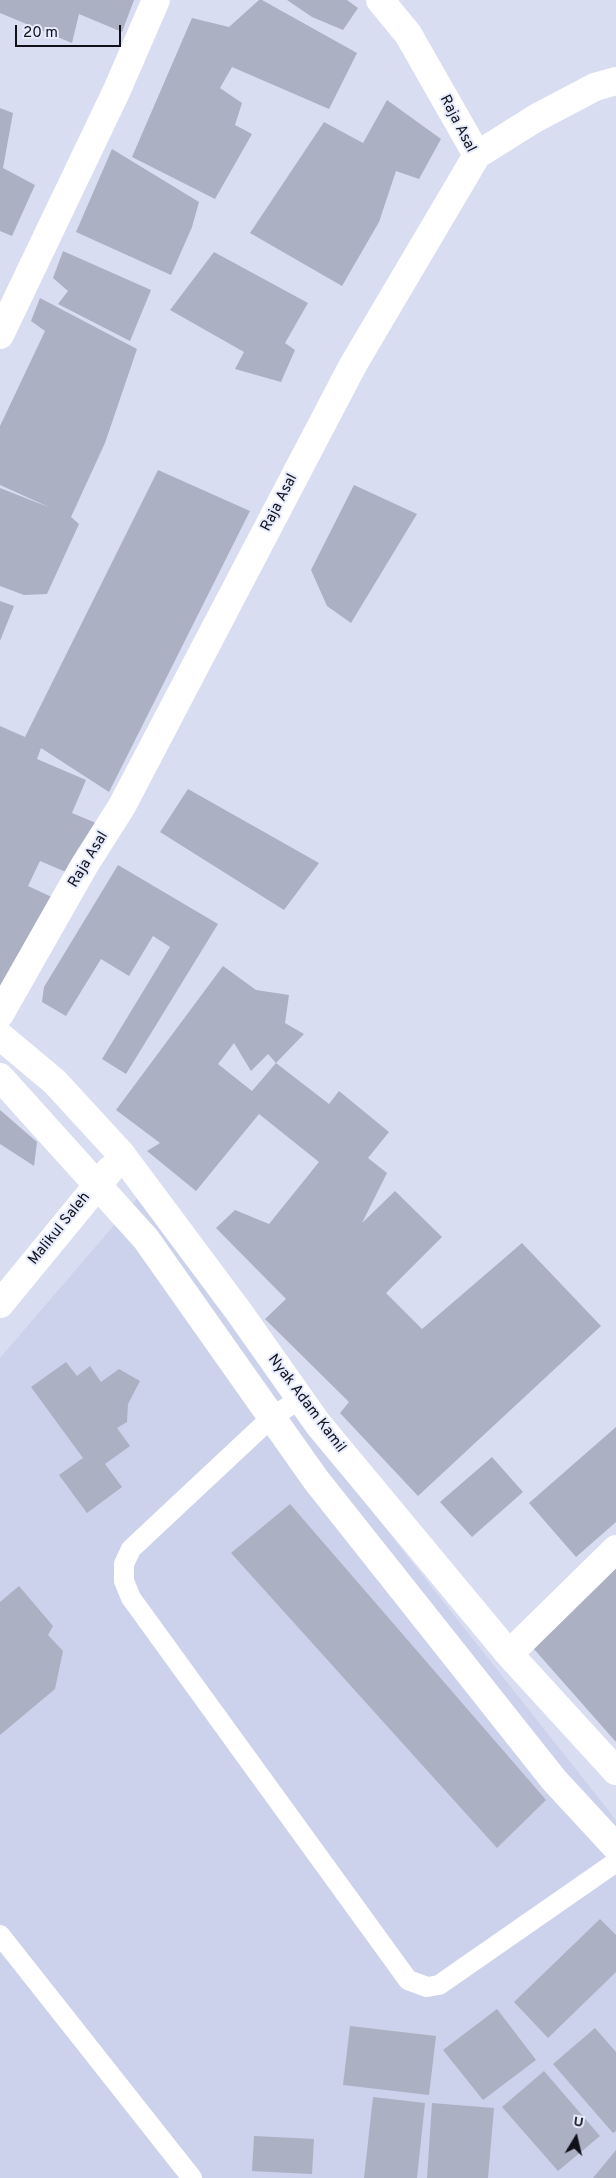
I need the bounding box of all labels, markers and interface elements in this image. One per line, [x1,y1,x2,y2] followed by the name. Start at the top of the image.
[18,15,124,47] scale bar
[23,24,58,43] text: 20 m
[435,92,479,156] street label: Raja Asal
[258,471,302,535] street label: Raja Asal
[65,829,113,891] street label: Raja Asal
[25,1189,95,1269] street label: Malikul Saleh
[263,1351,349,1457] street label: Nyak Adam Kamil
[551,2113,601,2163] north arrow
[572,2114,585,2132] text: U

